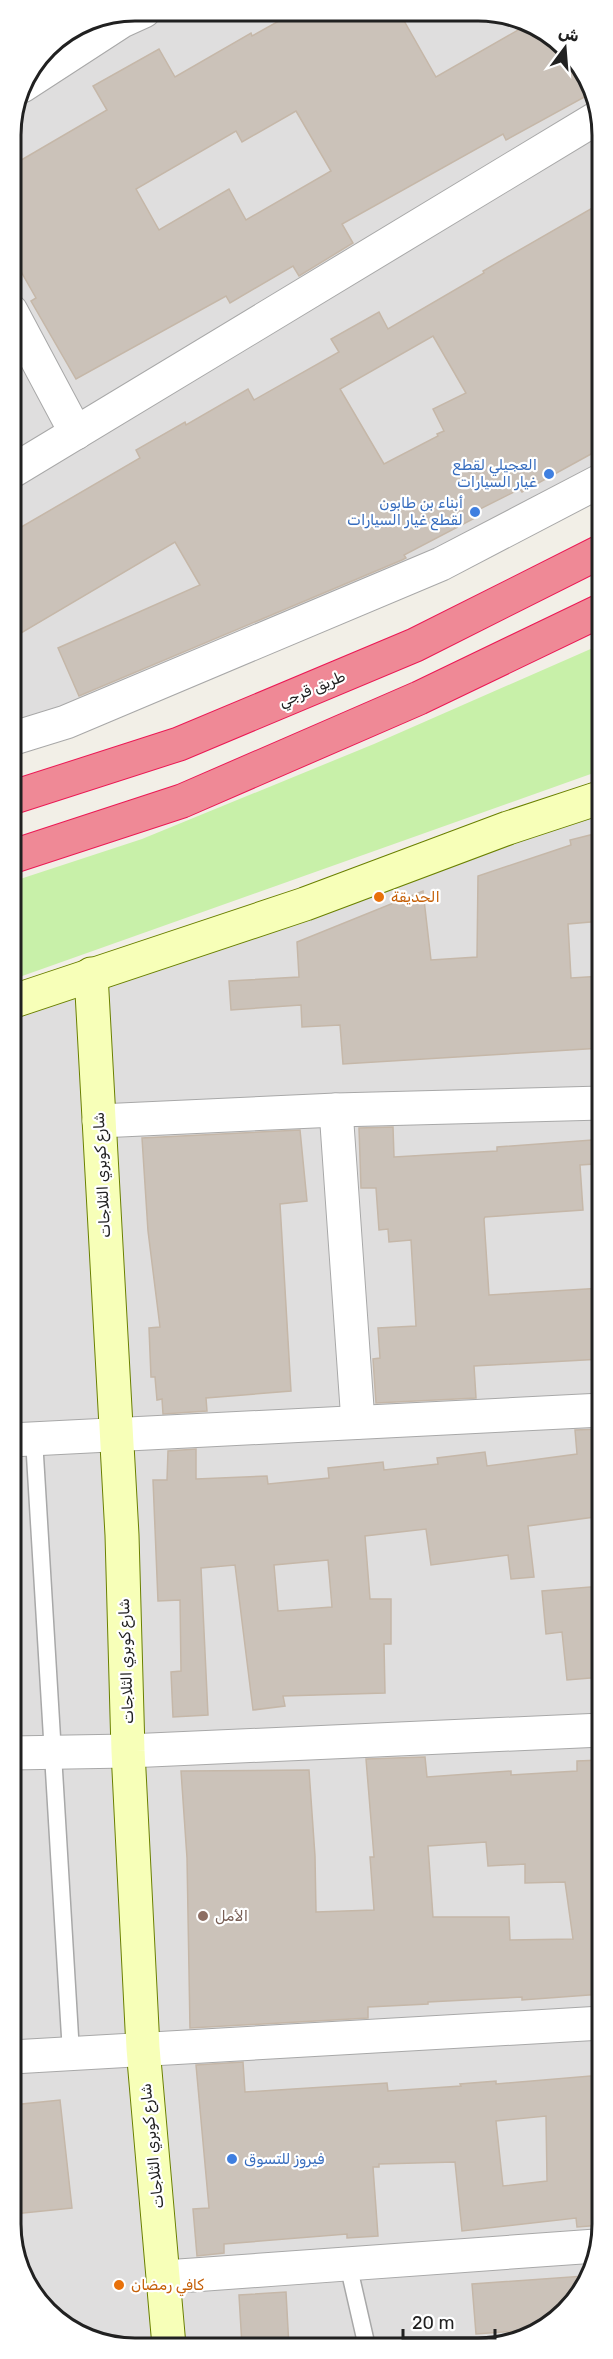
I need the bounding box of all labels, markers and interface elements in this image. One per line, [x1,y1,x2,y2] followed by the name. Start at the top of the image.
[535,18,595,78] north arrow
[557,22,581,46] text: ش
[453,456,537,491] place label: العجيلي لقطع غيار السيارات
[542,467,556,481] marker: العجيلي لقطع غيار السيارات
[347,494,463,531] place label: أبناء بن طابون لقطع غيار السيارات
[468,505,482,519] marker: أبناء بن طابون لقطع غيار السيارات
[276,667,349,714] street label: طريق قرجي
[391,888,440,906] place label: الحديقة
[372,890,386,904] marker: الحديقة
[90,1112,116,1238] street label: شارع كوبري الثلاجات
[115,1598,139,1724] street label: شارع كوبري الثلاجات
[215,1907,248,1925] place label: الأمل
[196,1909,210,1923] marker: الأمل
[136,2082,170,2209] street label: شارع كوبري الثلاجات
[244,2150,324,2169] place label: فيروز للتسوق
[225,2152,239,2166] marker: فيروز للتسوق
[131,2276,204,2297] place label: كافي رمضان
[112,2278,126,2292] marker: كافي رمضان
[403,2302,494,2340] scale bar
[412,2312,454,2334] text: 20 m

